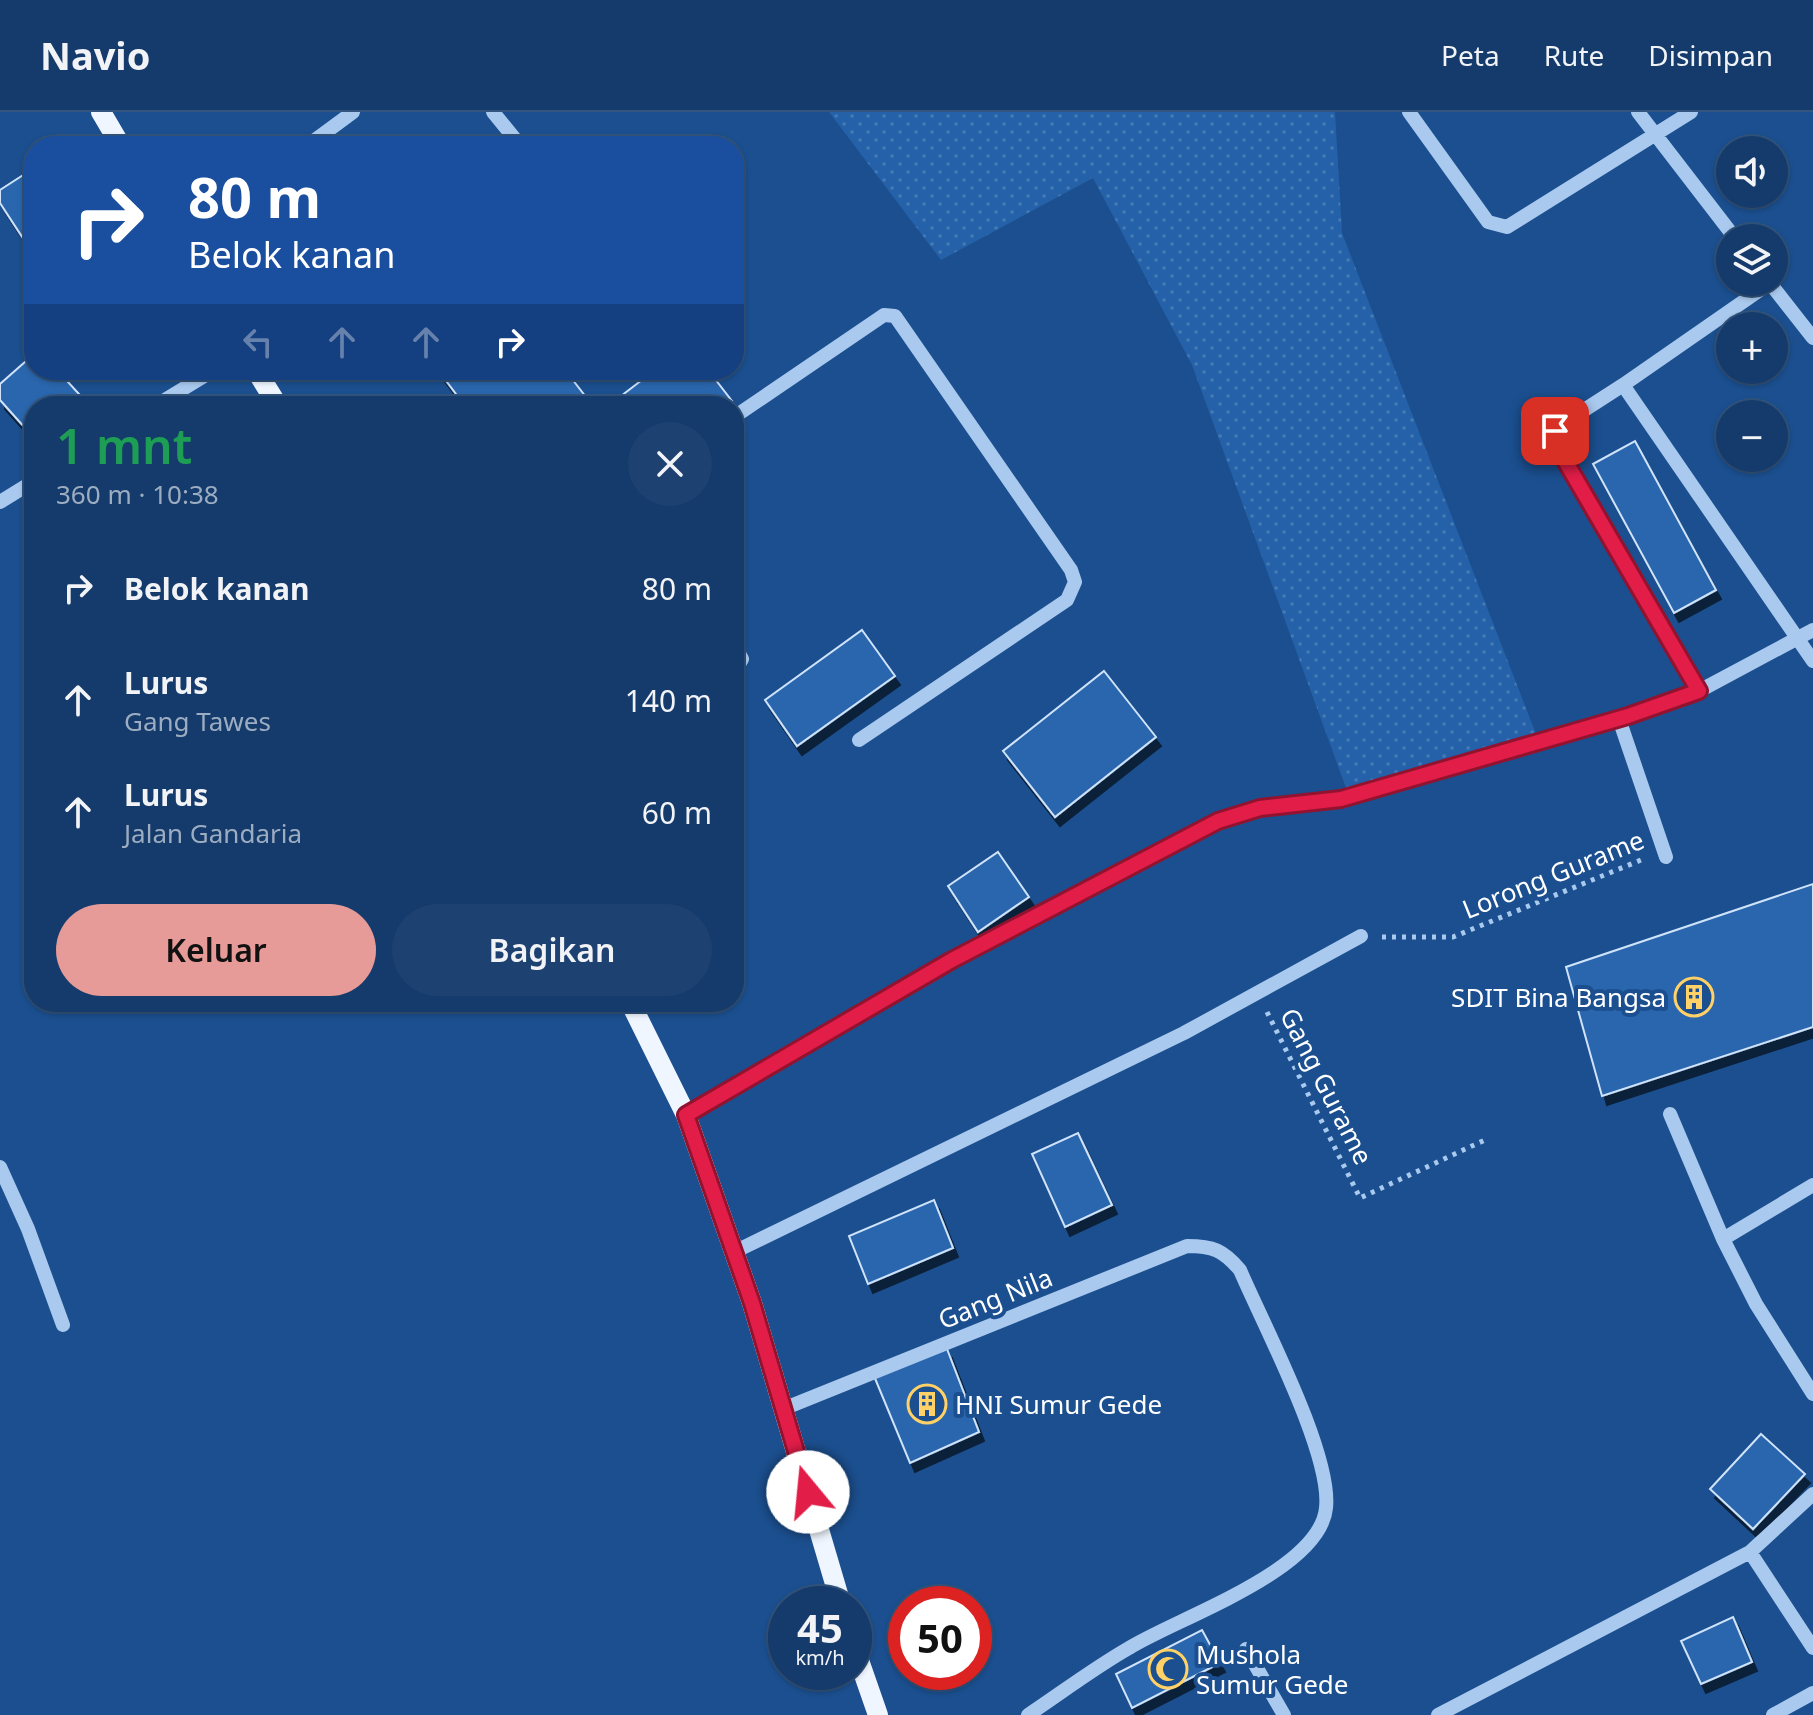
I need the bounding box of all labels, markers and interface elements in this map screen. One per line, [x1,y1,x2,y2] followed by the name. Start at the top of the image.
[40,29,150,81] text: Navio
[1441,36,1500,74] text: Peta
[1544,36,1604,74] text: Rute
[1648,36,1773,74] text: Disimpan
[1716,136,1788,472] map controls
[1716,136,1788,208] button: sound
[188,158,321,234] text: 80 m
[56,168,160,272] icon: right
[1716,224,1788,296] button: layers
[188,230,395,279] text: Belok kanan
[1716,312,1788,384] button: +
[236,320,280,364] icon: left
[320,320,364,364] icon: ahead
[404,320,448,364] icon: ahead
[488,320,532,364] icon: right
[1521,397,1589,465] pin
[1716,400,1788,472] button: −
[1533,409,1577,453] icon: arrive
[56,413,192,478] text: 1 mnt
[628,422,712,506] button: close
[56,476,219,512] text: 360 m · 10:38
[56,566,100,610] icon: right
[124,568,310,609] text: Belok kanan
[642,568,712,609] text: 80 m
[124,662,208,703] text: Lurus
[56,678,100,722] icon: ahead
[625,680,712,721] text: 140 m
[124,703,271,739] text: Gang Tawes
[124,774,208,815] text: Lurus
[56,790,100,834] icon: ahead
[642,792,712,833] text: 60 m
[124,815,302,851] text: Jalan Gandaria
[1457,821,1649,927] street label: Lorong Gurame
[56,904,376,996] button: Keluar
[392,904,712,996] button: Bagikan
[1673,976,1715,1018] building icon: SDIT Bina Bangsa
[1451,979,1666,1015] place label: SDIT Bina Bangsa
[1272,1002,1382,1170] street label: Gang Gurame
[933,1259,1057,1337] street label: Gang Nila
[906,1383,948,1425] building icon: HNI Sumur Gede
[955,1386,1162,1422] place label: HNI Sumur Gede
[766,1450,850,1534] position arrow
[888,1586,992,1690] speed limit sign: 50
[797,1600,843,1655] text: 45
[1196,1636,1348,1702] place label: Mushola Sumur Gede
[795,1644,845,1671] text: km/h
[1147,1648,1189,1690] mosque icon: Mushola Sumur Gede

